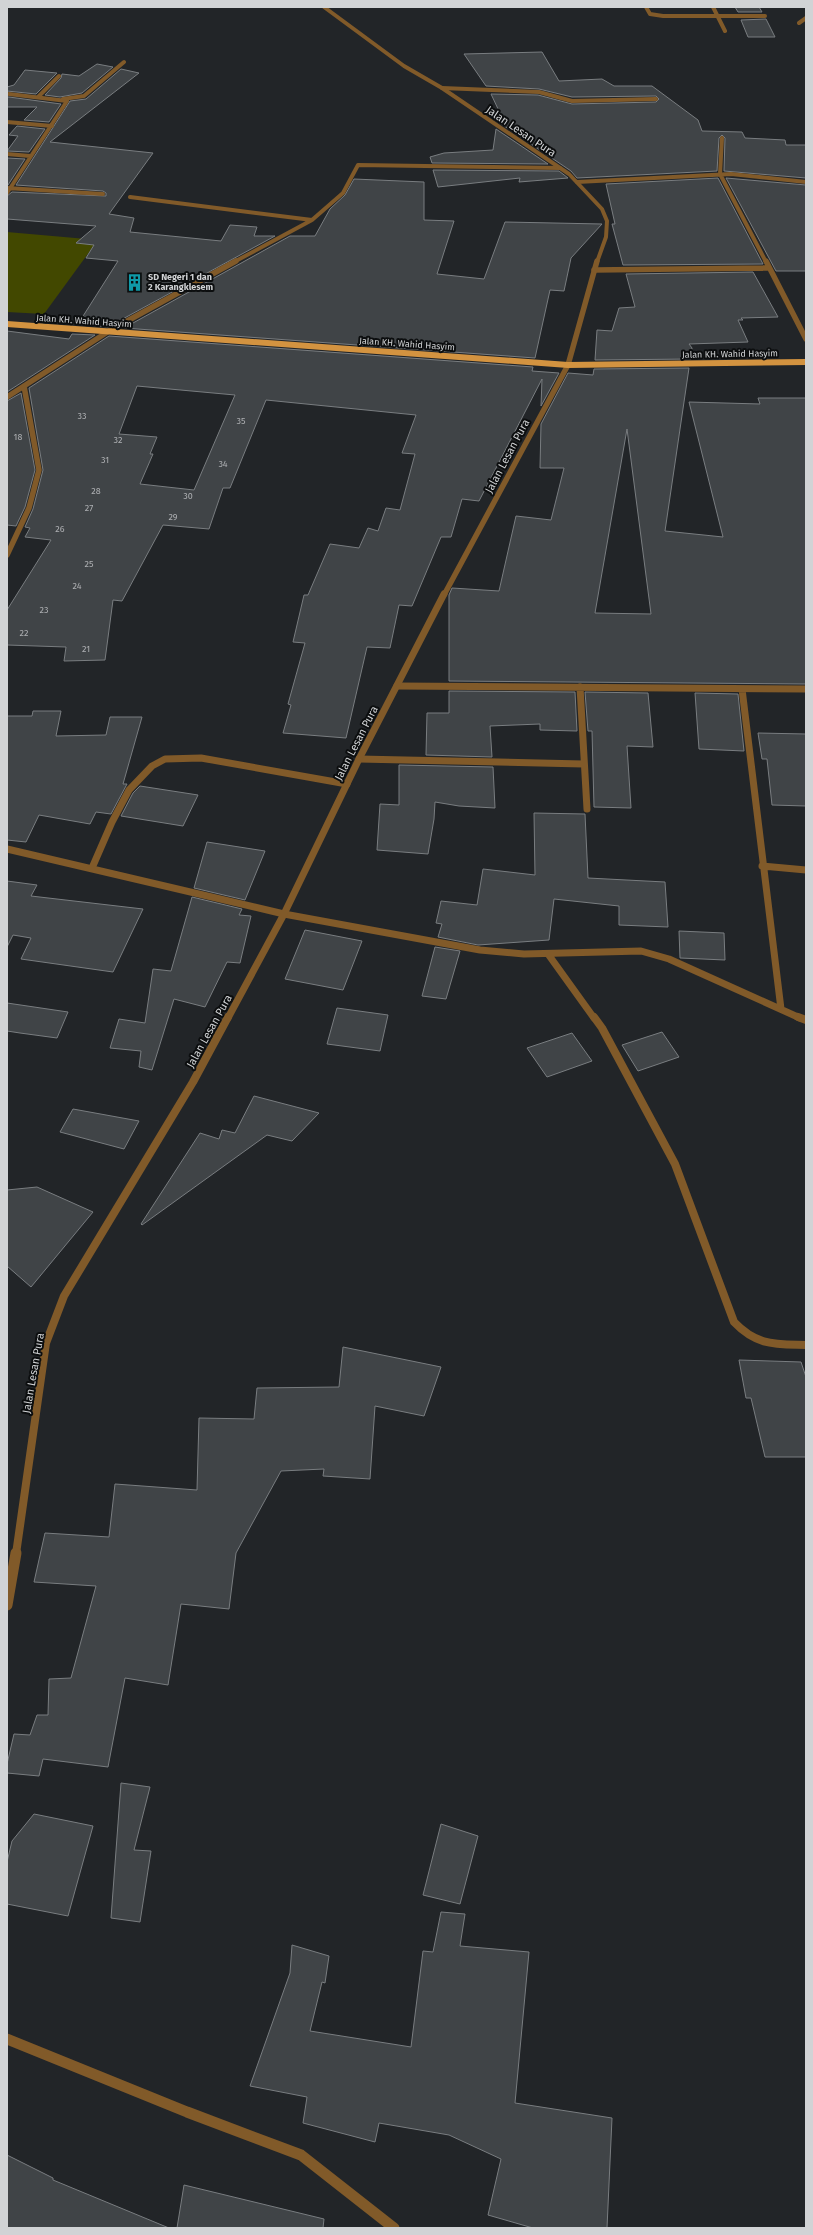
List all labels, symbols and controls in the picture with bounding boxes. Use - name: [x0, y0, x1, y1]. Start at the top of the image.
- street label: Jalan Lesan Pura: [483, 103, 558, 160]
- building icon: SD Negeri 1 dan 2 Karangklesem: [125, 272, 145, 292]
- place label: SD Negeri 1 dan 2 Karangklesem: [148, 272, 214, 292]
- street label: Jalan KH. Wahid Hasyim: [36, 313, 132, 329]
- street label: Jalan KH. Wahid Hasyim: [359, 336, 455, 352]
- street label: Jalan KH. Wahid Hasyim: [682, 348, 778, 360]
- house number: 33: [78, 411, 86, 421]
- house number: 35: [236, 416, 246, 426]
- street label: Jalan Lesan Pura: [483, 417, 532, 495]
- house number: 18: [14, 432, 22, 442]
- house number: 32: [114, 435, 122, 445]
- house number: 31: [101, 455, 109, 465]
- house number: 34: [218, 459, 228, 469]
- house number: 28: [91, 486, 101, 496]
- house number: 30: [183, 491, 193, 501]
- house number: 27: [85, 503, 93, 513]
- house number: 29: [168, 512, 178, 522]
- house number: 26: [55, 524, 65, 534]
- house number: 25: [85, 559, 94, 569]
- house number: 24: [72, 581, 82, 591]
- house number: 23: [40, 605, 48, 615]
- house number: 22: [20, 628, 28, 638]
- house number: 21: [82, 644, 90, 654]
- street label: Jalan Lesan Pura: [332, 704, 381, 783]
- street label: Jalan Lesan Pura: [184, 992, 235, 1070]
- street label: Jalan Lesan Pura: [20, 1332, 47, 1414]

